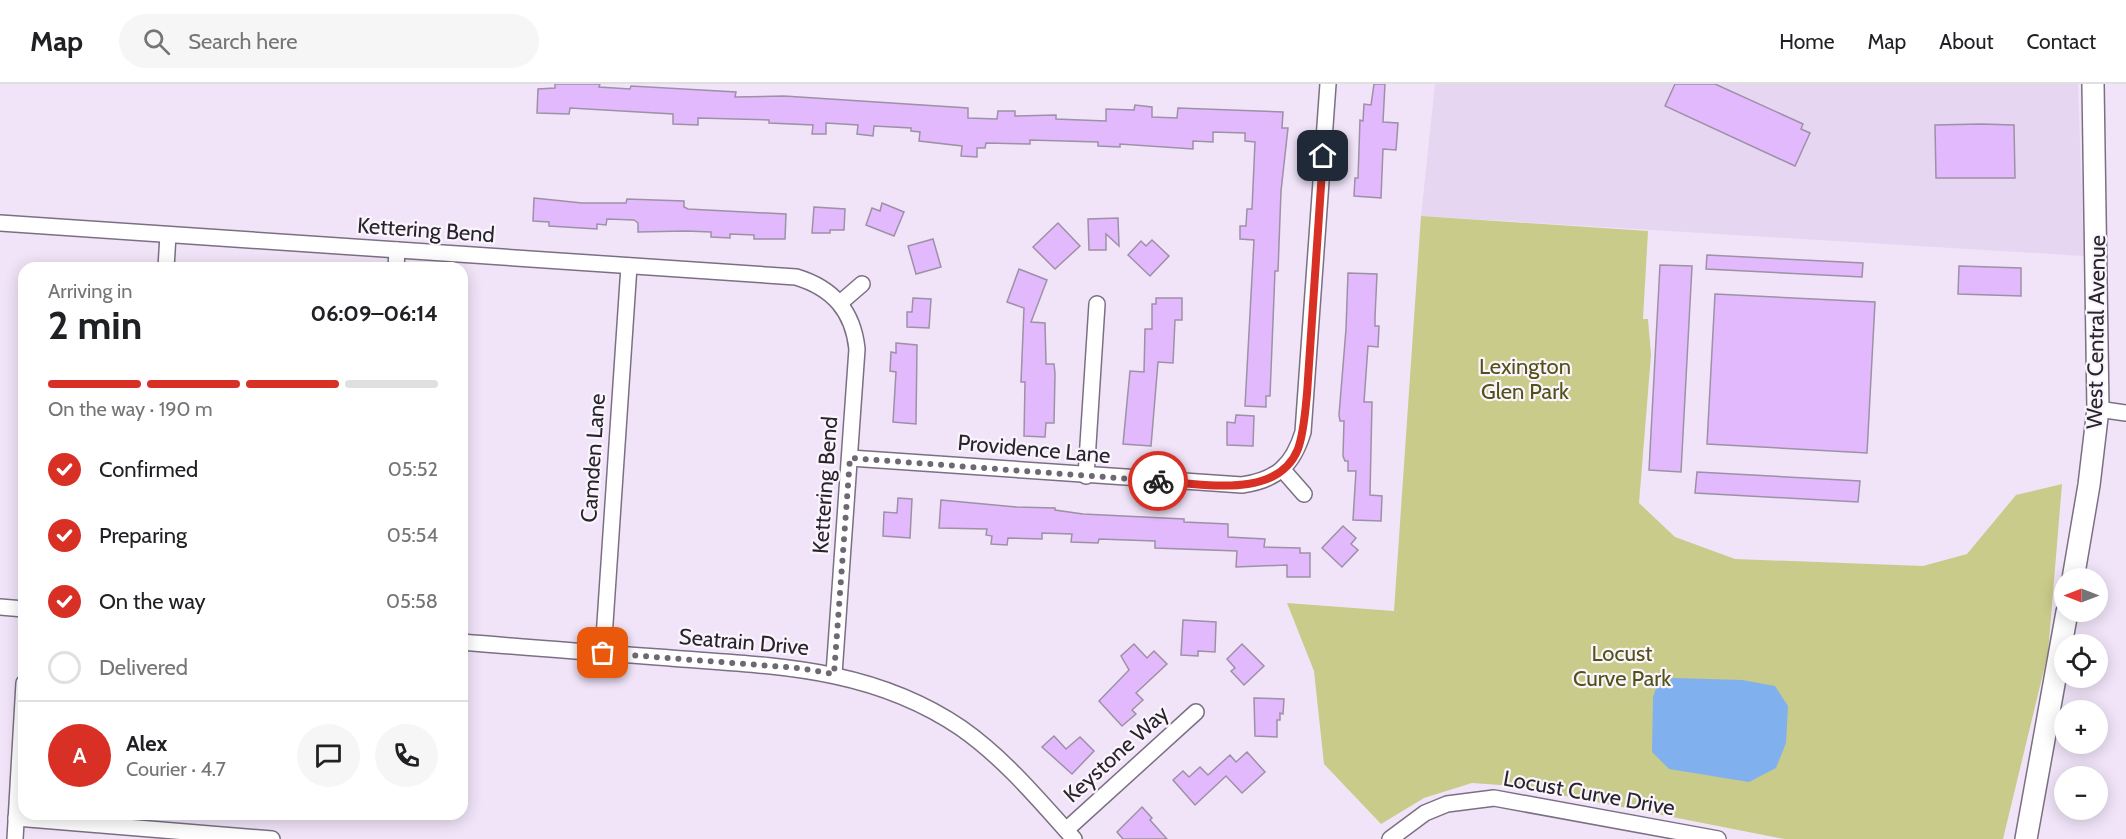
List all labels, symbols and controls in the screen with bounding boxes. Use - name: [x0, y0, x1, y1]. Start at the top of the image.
- search box: [119, 14, 539, 68]
- text: Map: [30, 24, 83, 58]
- icon: search: [140, 25, 173, 58]
- text: Search here: [188, 28, 297, 55]
- text: Home: [1779, 29, 1835, 54]
- text: Map: [1868, 29, 1906, 54]
- text: About: [1939, 29, 1993, 54]
- text: Contact: [2026, 29, 2096, 54]
- pin: [1297, 130, 1348, 181]
- icon: home: [1306, 139, 1339, 172]
- street label: Kettering Bend: [356, 212, 496, 248]
- street label: West Central Avenue: [2081, 235, 2111, 429]
- text: Arriving in: [48, 279, 132, 303]
- text: 06:09–06:14: [311, 300, 438, 327]
- text: 2 min: [48, 301, 142, 349]
- park label: Lexington Glen Park: [1479, 353, 1571, 405]
- street label: Camden Lane: [575, 393, 611, 523]
- text: On the way · 190 m: [48, 397, 213, 421]
- street label: Kettering Bend: [807, 415, 843, 555]
- street label: Providence Lane: [956, 429, 1112, 469]
- courier: [1128, 451, 1188, 511]
- icon: check: [48, 453, 81, 486]
- text: Confirmed: [99, 456, 198, 483]
- text: 05:52: [388, 457, 438, 481]
- icon: bike: [1142, 465, 1175, 498]
- icon: check: [48, 519, 81, 552]
- text: Preparing: [99, 522, 187, 549]
- text: 05:54: [387, 523, 438, 547]
- north arrow: [2054, 568, 2108, 622]
- map controls: [2054, 568, 2108, 820]
- icon: check: [48, 585, 81, 618]
- text: On the way: [99, 588, 206, 615]
- text: 05:58: [386, 589, 438, 613]
- street label: Seatrain Drive: [678, 623, 810, 661]
- pin: [577, 627, 628, 678]
- button: locate: [2054, 634, 2108, 688]
- icon: bag: [586, 636, 619, 669]
- park label: Locust Curve Park: [1573, 640, 1671, 692]
- text: Delivered: [99, 654, 188, 681]
- street label: Keystone Way: [1058, 700, 1174, 808]
- button: +: [2054, 700, 2108, 754]
- button: chat: [297, 724, 360, 787]
- button: phone: [375, 724, 438, 787]
- text: Alex: [126, 730, 167, 757]
- text: A: [73, 742, 86, 769]
- text: Courier · 4.7: [126, 757, 226, 781]
- street label: Locust Curve Drive: [1501, 765, 1677, 821]
- button: −: [2054, 766, 2108, 820]

